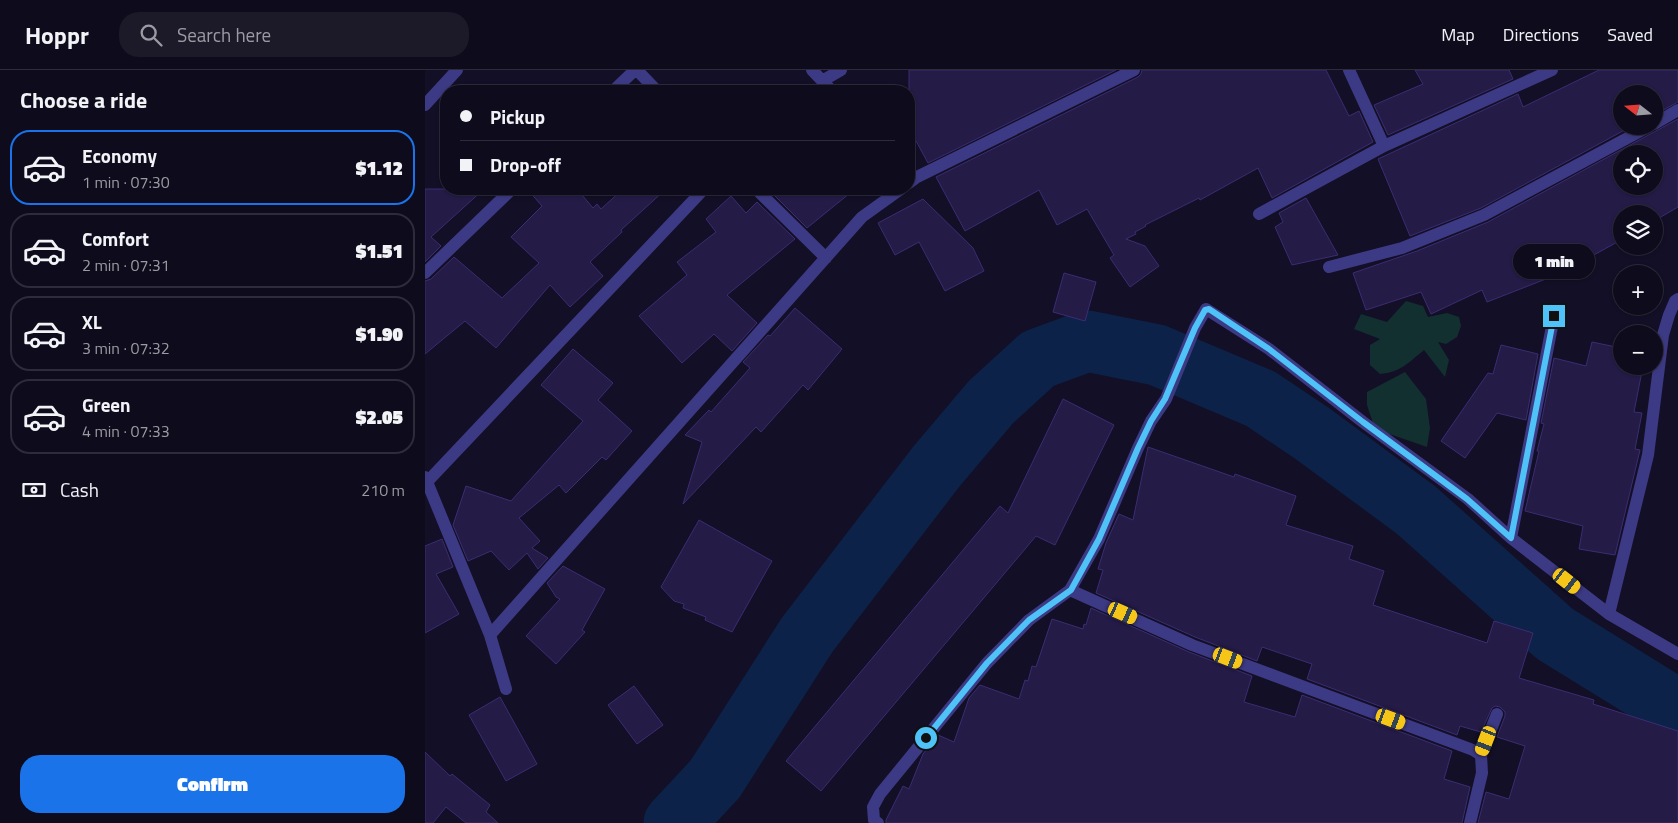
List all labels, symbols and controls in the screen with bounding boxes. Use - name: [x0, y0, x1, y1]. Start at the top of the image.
- search box: [119, 12, 469, 57]
- text: Hoppr: [25, 17, 89, 53]
- text: Search here: [177, 20, 271, 49]
- icon: search: [137, 21, 165, 49]
- text: Map: [1441, 21, 1475, 48]
- text: Directions: [1503, 21, 1579, 48]
- text: Saved: [1607, 21, 1653, 48]
- text: Choose a ride: [20, 83, 147, 117]
- north arrow: [1613, 85, 1663, 135]
- map controls: [1613, 85, 1663, 375]
- text: Pickup: [490, 102, 545, 131]
- text: Economy: [82, 141, 157, 170]
- icon: car: [22, 145, 67, 190]
- button: locate: [1613, 145, 1663, 195]
- text: Drop-off: [490, 150, 561, 179]
- text: $1.12: [356, 153, 403, 182]
- text: 1 min · 07:30: [82, 170, 170, 194]
- button: layers: [1613, 205, 1663, 255]
- text: Comfort: [82, 224, 149, 253]
- icon: car: [22, 228, 67, 273]
- text: $1.51: [356, 236, 403, 265]
- callout: 1 min: [1513, 244, 1595, 278]
- text: 1 min: [1534, 249, 1574, 273]
- text: 2 min · 07:31: [82, 253, 170, 277]
- button: +: [1613, 265, 1663, 315]
- route end: [1543, 305, 1565, 327]
- text: XL: [82, 307, 102, 336]
- icon: car: [22, 311, 67, 356]
- text: $1.90: [356, 319, 403, 348]
- button: −: [1613, 325, 1663, 375]
- text: 3 min · 07:32: [82, 336, 170, 360]
- text: Green: [82, 390, 131, 419]
- icon: car: [22, 394, 67, 439]
- text: $2.05: [356, 402, 403, 431]
- text: 4 min · 07:33: [82, 419, 170, 443]
- text: Cash: [60, 475, 99, 504]
- icon: cash: [20, 476, 48, 504]
- text: 210 m: [361, 478, 405, 502]
- car: [1550, 566, 1583, 596]
- car: [1106, 600, 1139, 626]
- car: [1211, 646, 1244, 670]
- car: [1374, 707, 1407, 731]
- car: [1473, 724, 1498, 758]
- route start: [915, 727, 937, 749]
- button: Confirm: [20, 755, 405, 813]

